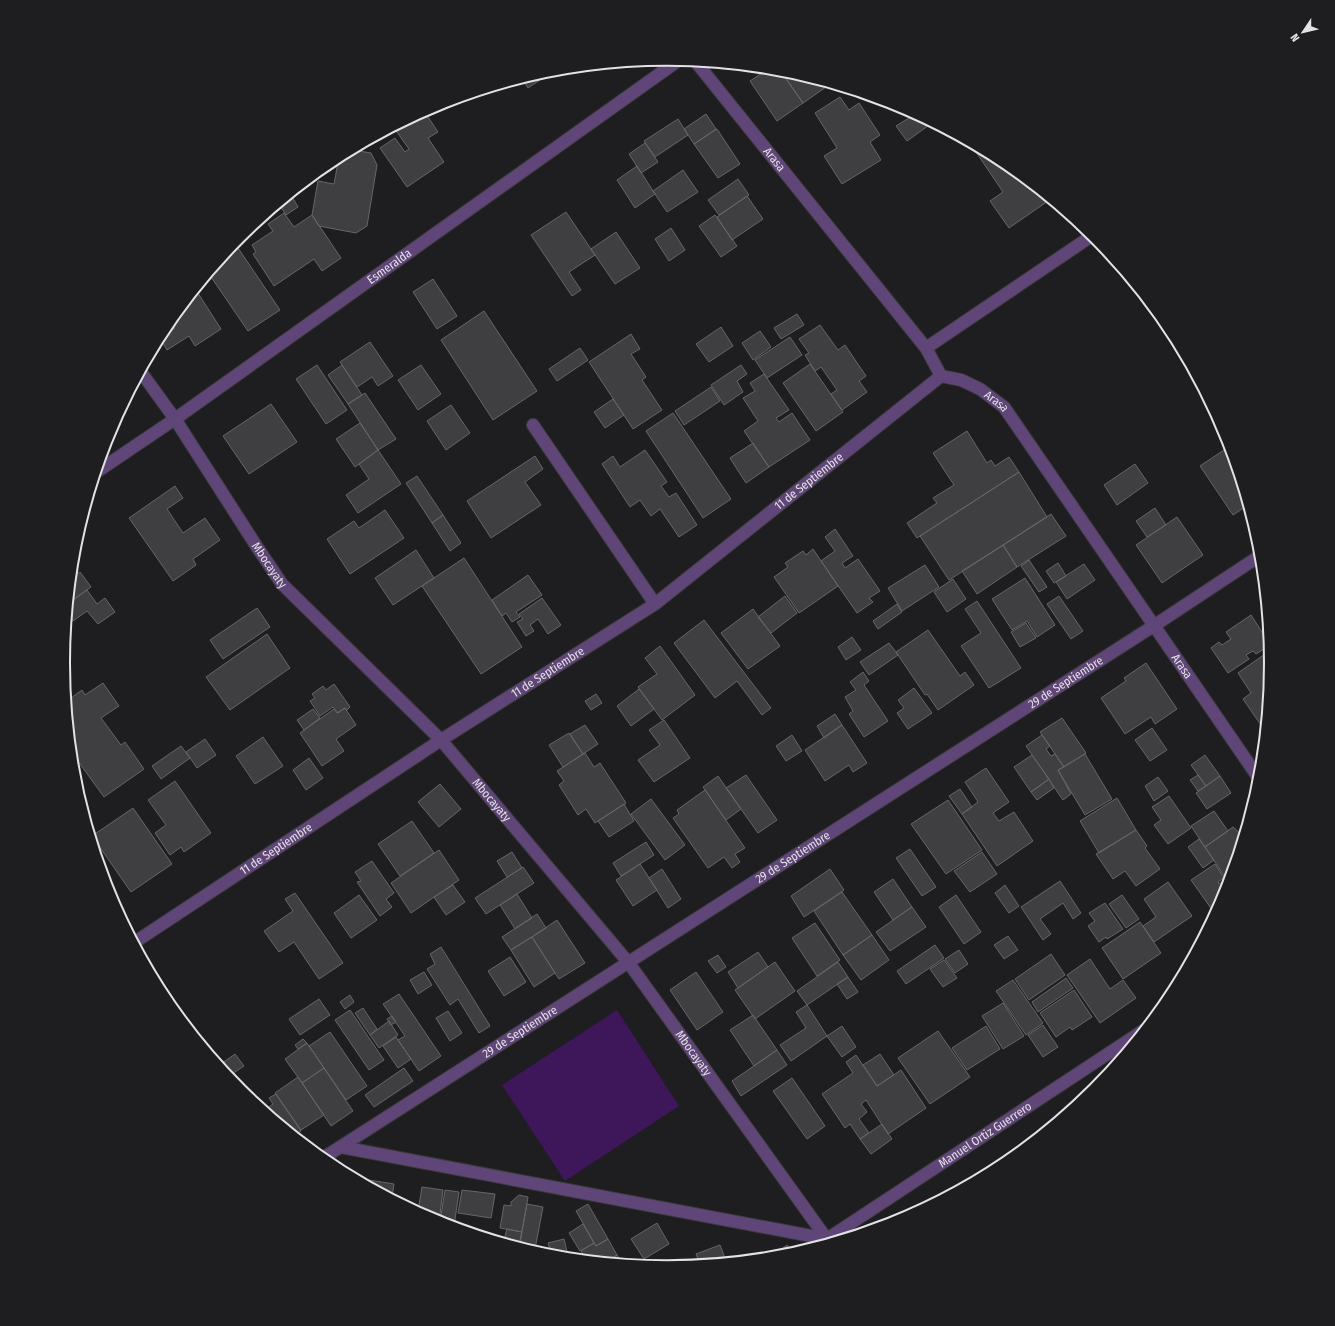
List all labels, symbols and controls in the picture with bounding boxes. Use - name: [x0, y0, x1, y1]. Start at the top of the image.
- north arrow: [1283, 12, 1323, 52]
- text: N: [1288, 31, 1302, 44]
- street label: Arasa: [760, 145, 788, 174]
- street label: Esmeralda: [364, 246, 414, 287]
- street label: Arasa: [982, 388, 1012, 414]
- street label: 11 de Septiembre: [772, 450, 846, 513]
- street label: Mbocayaty: [249, 540, 290, 592]
- street label: 11 de Septiembre: [508, 644, 587, 701]
- street label: Arasa: [1169, 651, 1195, 681]
- street label: 29 de Septiembre: [1026, 653, 1106, 711]
- street label: Mbocayaty: [469, 776, 514, 825]
- street label: 11 de Septiembre: [237, 820, 315, 878]
- street label: 29 de Septiembre: [753, 828, 833, 886]
- street label: 29 de Septiembre: [480, 1003, 560, 1061]
- street label: Mbocayaty: [673, 1028, 715, 1079]
- street label: Manuel Ortiz Guerrero: [936, 1099, 1034, 1170]

